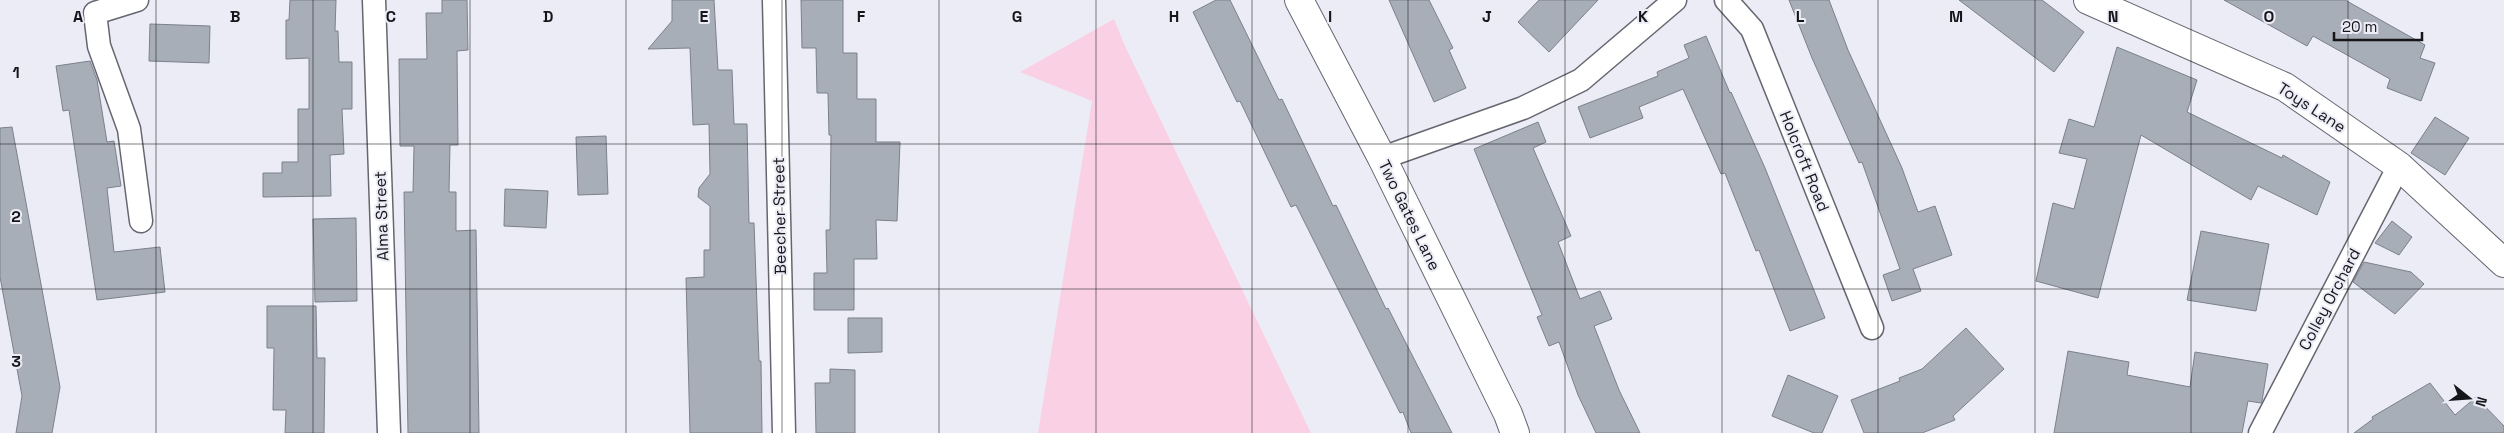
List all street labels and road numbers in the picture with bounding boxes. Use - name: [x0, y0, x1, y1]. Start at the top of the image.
- street label: Toys Lane: [2274, 78, 2350, 137]
- street label: Holcroft Road: [1775, 108, 1834, 215]
- street label: Two Gates Lane: [1374, 156, 1445, 274]
- street label: Beecher Street: [768, 157, 791, 275]
- street label: Alma Street: [369, 171, 394, 261]
- street label: Colley Orchard: [2294, 245, 2365, 354]

